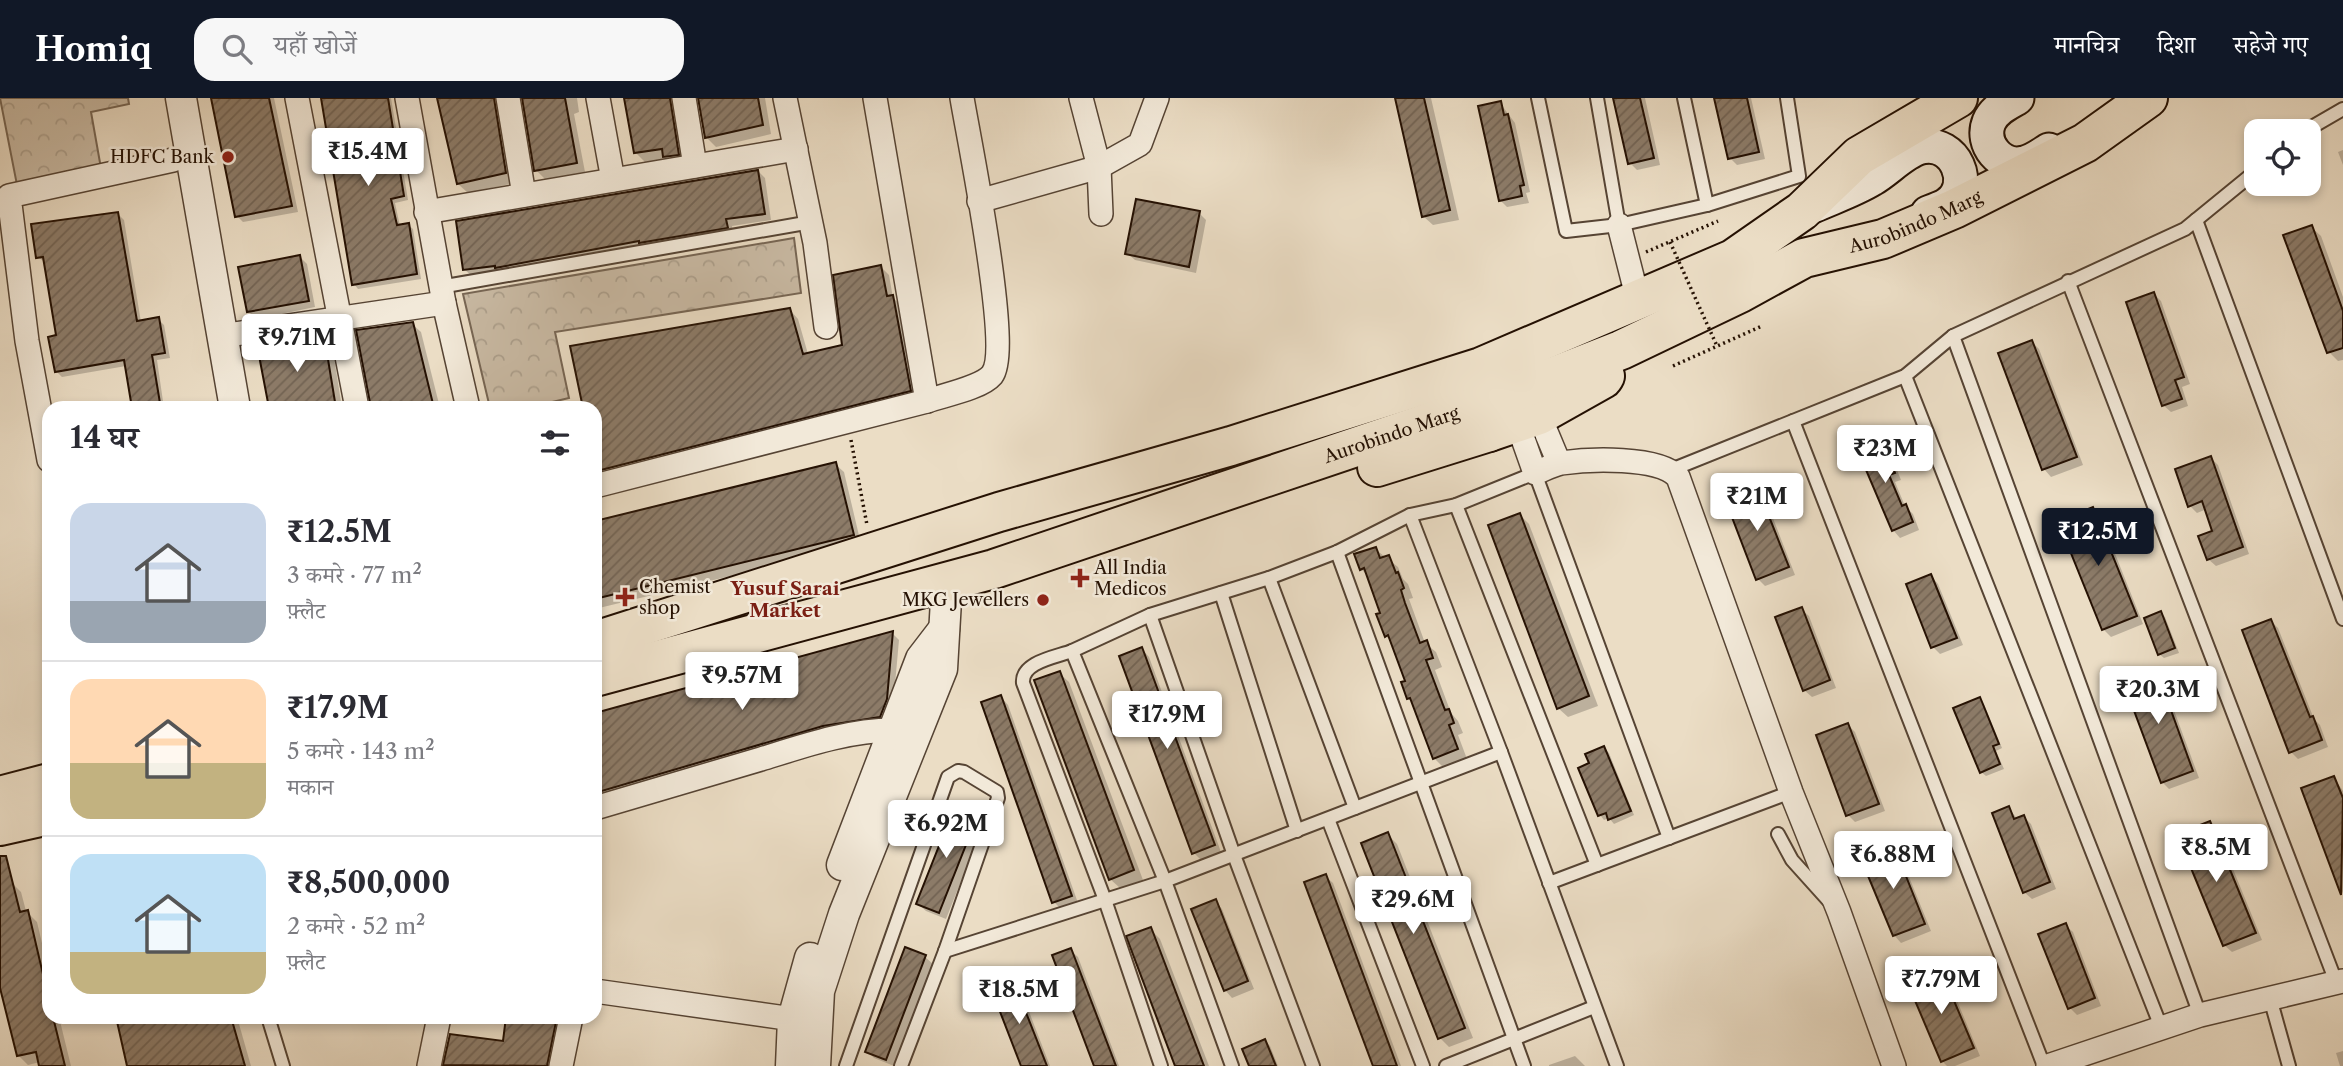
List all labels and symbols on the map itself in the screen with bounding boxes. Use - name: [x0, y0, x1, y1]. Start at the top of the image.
- pin: ₹15.4M: [311, 129, 425, 188]
- place label: HDFC Bank: [110, 146, 216, 168]
- marker: HDFC Bank: [220, 149, 236, 165]
- street label: Aurobindo Marg: [1846, 185, 1986, 258]
- pin: ₹9.71M: [240, 314, 354, 374]
- street label: Aurobindo Marg: [1320, 402, 1463, 468]
- pin: ₹23M: [1844, 426, 1926, 485]
- pin: ₹21M: [1716, 474, 1798, 533]
- pin: ₹12.5M: [2041, 508, 2155, 568]
- place label: All India Medicos: [1093, 557, 1167, 600]
- marker: All India Medicos: [1072, 570, 1088, 586]
- place label: Chemist shop: [639, 576, 711, 619]
- district label: Yusuf Sarai Market: [729, 577, 840, 622]
- marker: Chemist shop: [617, 589, 633, 605]
- place label: MKG Jewellers: [902, 589, 1029, 611]
- marker: MKG Jewellers: [1035, 592, 1051, 608]
- pin: ₹9.57M: [685, 652, 799, 712]
- pin: ₹20.3M: [2101, 666, 2215, 726]
- pin: ₹17.9M: [1110, 692, 1224, 751]
- pin: ₹6.92M: [889, 800, 1003, 860]
- pin: ₹8.5M: [2167, 824, 2265, 884]
- pin: ₹6.88M: [1836, 832, 1950, 891]
- pin: ₹29.6M: [1356, 876, 1470, 936]
- pin: ₹7.79M: [1884, 956, 1998, 1016]
- pin: ₹18.5M: [962, 967, 1076, 1026]

